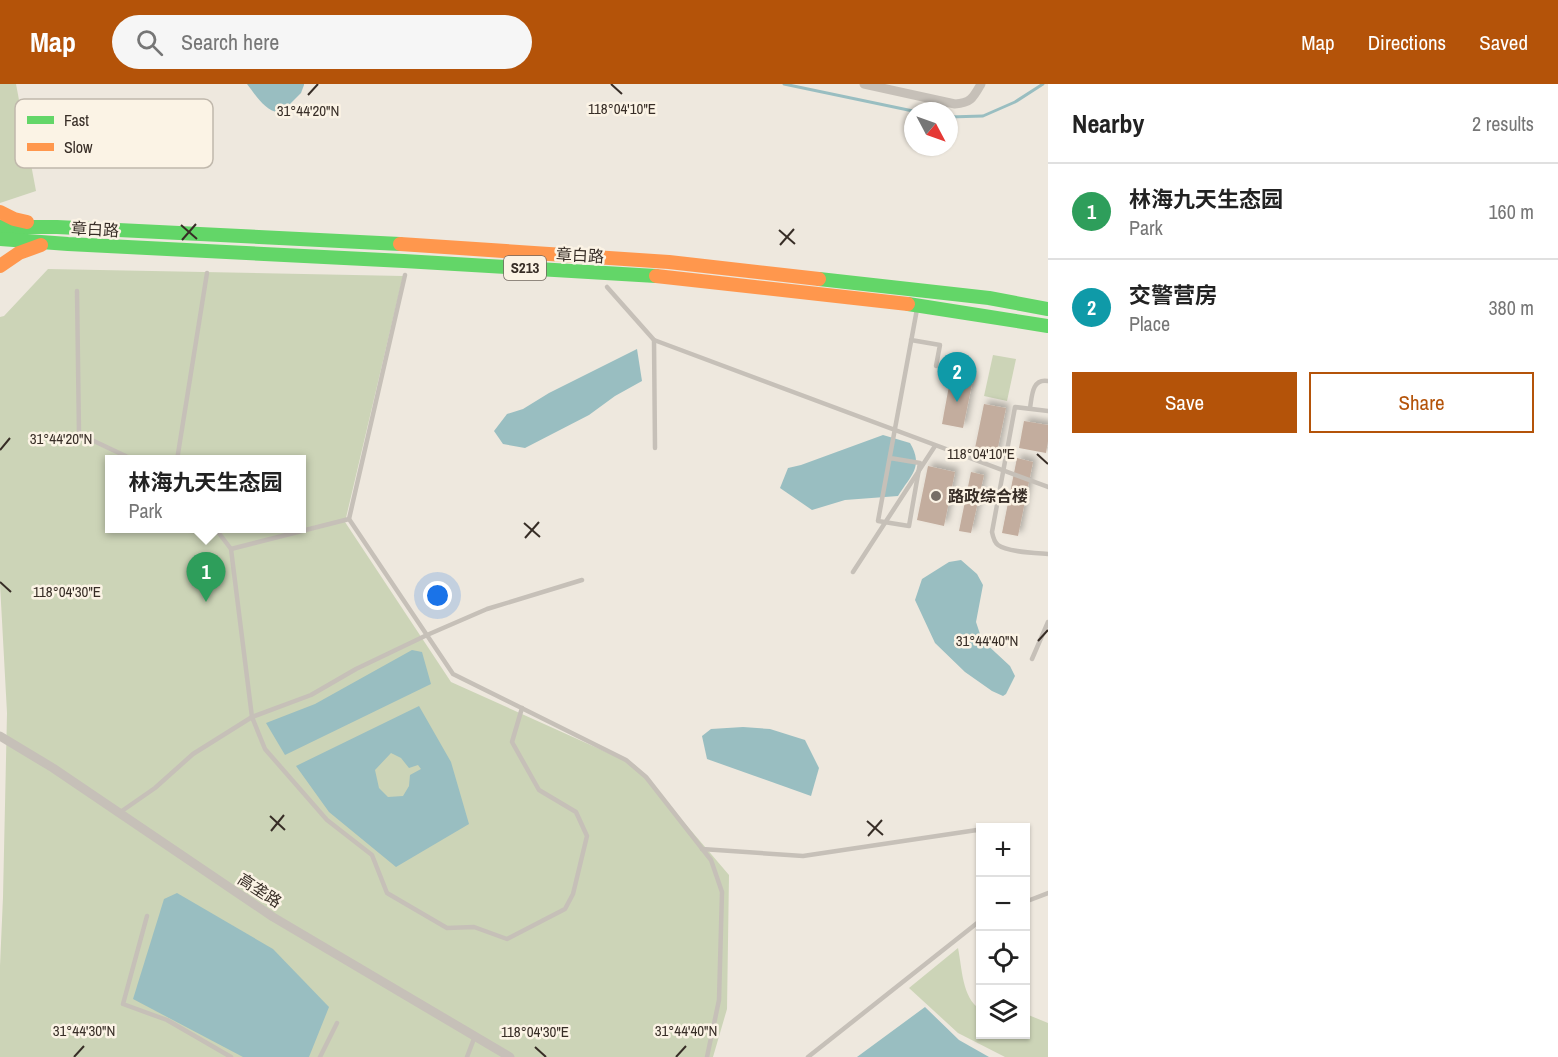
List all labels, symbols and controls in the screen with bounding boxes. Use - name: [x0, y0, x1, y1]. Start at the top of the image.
- search box: [112, 15, 532, 69]
- text: Map: [30, 23, 76, 61]
- icon: search: [133, 26, 166, 59]
- text: Search here: [181, 27, 279, 57]
- text: Map: [1301, 28, 1335, 57]
- text: Directions: [1368, 28, 1446, 57]
- text: Saved: [1479, 28, 1528, 57]
- text: 118°04'10"E: [588, 98, 656, 119]
- legend: [15, 99, 213, 168]
- text: 31°44'20"N: [277, 100, 339, 121]
- north arrow: [904, 102, 958, 156]
- text: Nearby: [1072, 106, 1144, 141]
- text: Fast: [64, 109, 89, 131]
- text: 2 results: [1472, 110, 1534, 137]
- text: Slow: [64, 136, 93, 158]
- text: 林海九天生态园: [1129, 184, 1283, 214]
- text: 1: [1087, 198, 1096, 225]
- text: 160 m: [1488, 198, 1534, 225]
- text: Park: [1129, 214, 1163, 241]
- street label: 章白路: [70, 217, 120, 241]
- street label: 章白路: [555, 243, 605, 267]
- road number: S213: [504, 256, 546, 280]
- text: 交警营房: [1129, 280, 1217, 310]
- text: 2: [1087, 294, 1096, 321]
- text: 380 m: [1488, 294, 1534, 321]
- text: Place: [1129, 310, 1170, 337]
- pin: 2: [938, 352, 976, 402]
- button: Save: [1072, 372, 1297, 433]
- button: Share: [1309, 372, 1534, 433]
- text: 31°44'20"N: [30, 428, 92, 449]
- text: 118°04'10"E: [947, 443, 1015, 464]
- popup: [105, 455, 306, 533]
- text: 林海九天生态园: [128, 467, 283, 497]
- place label: 路政综合楼: [948, 485, 1028, 507]
- marker: 路政综合楼: [929, 489, 943, 503]
- text: Park: [128, 497, 162, 524]
- pin: 1: [186, 552, 226, 602]
- text: 118°04'30"E: [33, 581, 101, 602]
- your location: [423, 581, 452, 610]
- text: 31°44'40"N: [956, 630, 1018, 651]
- map controls: [976, 823, 1030, 1039]
- button: +: [976, 823, 1030, 877]
- street label: 高垄路: [234, 868, 286, 912]
- button: −: [976, 877, 1030, 931]
- button: locate: [976, 931, 1030, 985]
- button: layers: [976, 985, 1030, 1039]
- text: 31°44'30"N: [53, 1020, 115, 1041]
- text: 31°44'40"N: [655, 1020, 717, 1041]
- text: 118°04'30"E: [501, 1021, 569, 1042]

